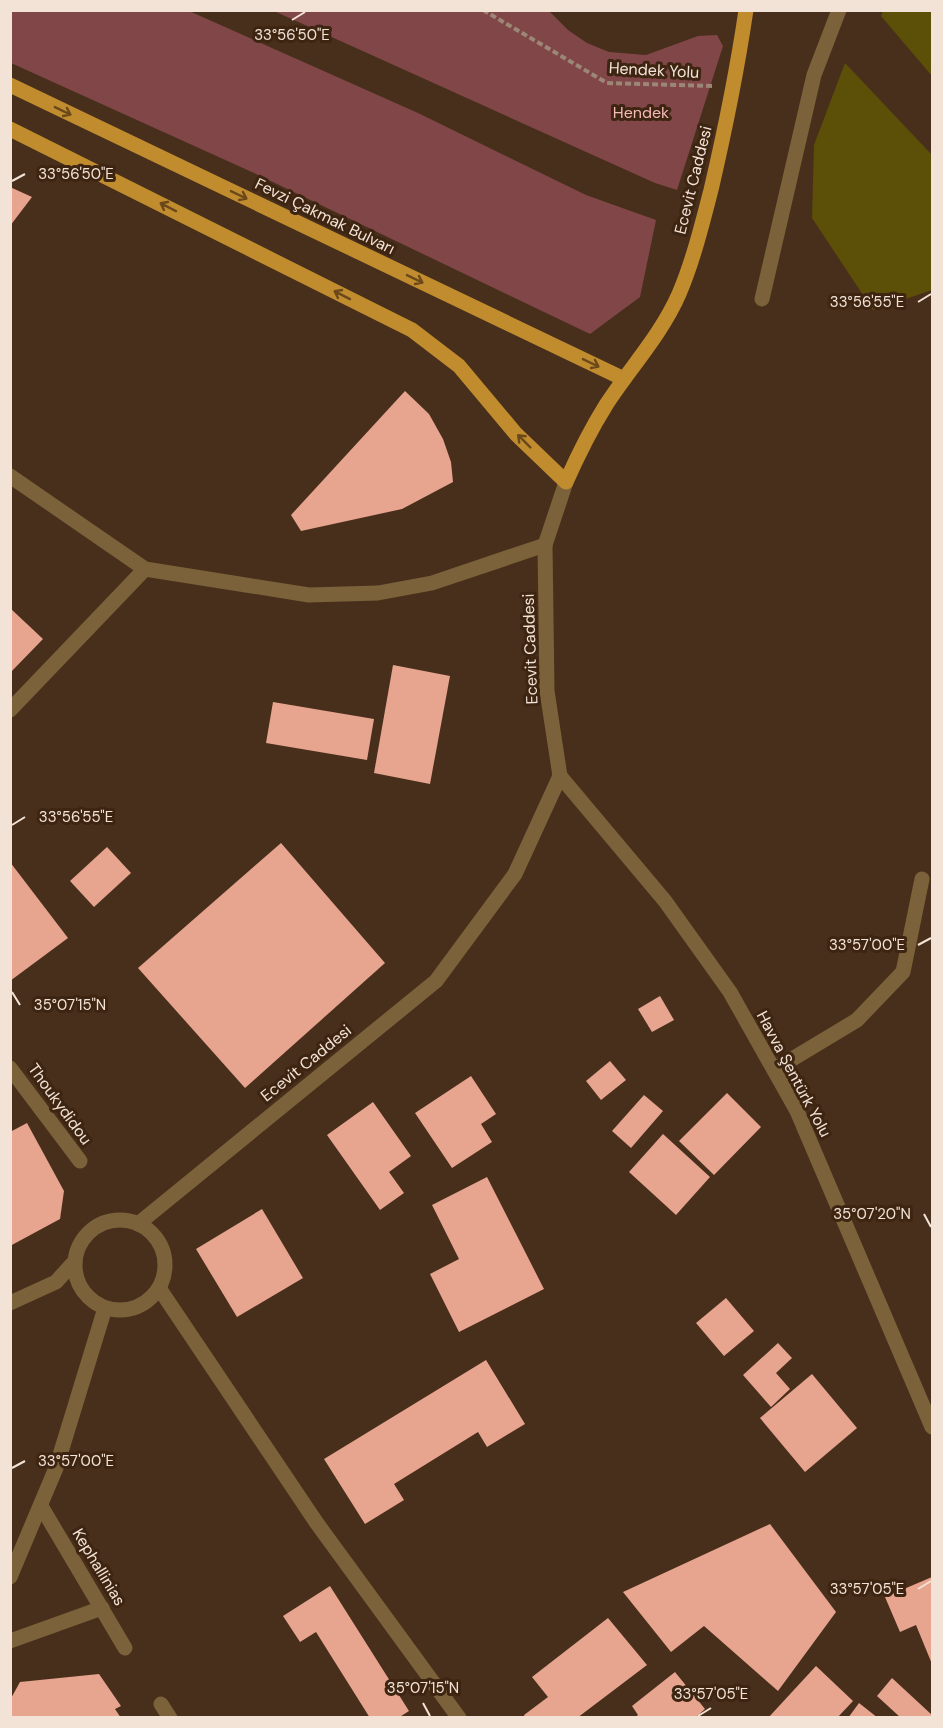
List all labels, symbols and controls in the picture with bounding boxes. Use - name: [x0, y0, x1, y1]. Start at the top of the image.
- text: 33°56'50"E: [254, 25, 330, 45]
- street label: Hendek Yolu: [608, 57, 700, 83]
- park label: Hendek: [613, 102, 669, 123]
- one-way arrow: [54, 105, 72, 117]
- street label: Ecevit Caddesi: [669, 124, 717, 236]
- text: 33°56'50"E: [38, 164, 114, 184]
- street label: Fevzi Çakmak Bulvarı: [252, 173, 398, 259]
- one-way arrow: [230, 189, 248, 201]
- one-way arrow: [159, 201, 177, 213]
- one-way arrow: [406, 273, 424, 285]
- one-way arrow: [333, 288, 351, 300]
- text: 33°56'55"E: [830, 292, 904, 312]
- one-way arrow: [581, 358, 599, 370]
- one-way arrow: [516, 434, 531, 449]
- street label: Ecevit Caddesi: [518, 593, 542, 705]
- text: 33°56'55"E: [39, 807, 113, 827]
- text: 33°57'00"E: [829, 935, 905, 955]
- text: 35°07'15"N: [34, 995, 106, 1015]
- street label: Havva Şentürk Yolu: [752, 1007, 836, 1141]
- street label: Ecevit Caddesi: [256, 1020, 356, 1106]
- street label: Thoukydidou: [23, 1059, 97, 1149]
- text: 35°07'20"N: [833, 1204, 911, 1224]
- text: 33°57'00"E: [38, 1451, 114, 1471]
- street label: Kephallinias: [68, 1524, 130, 1610]
- text: 33°57'05"E: [830, 1579, 904, 1599]
- text: 35°07'15"N: [387, 1678, 459, 1698]
- text: 33°57'05"E: [674, 1684, 748, 1704]

